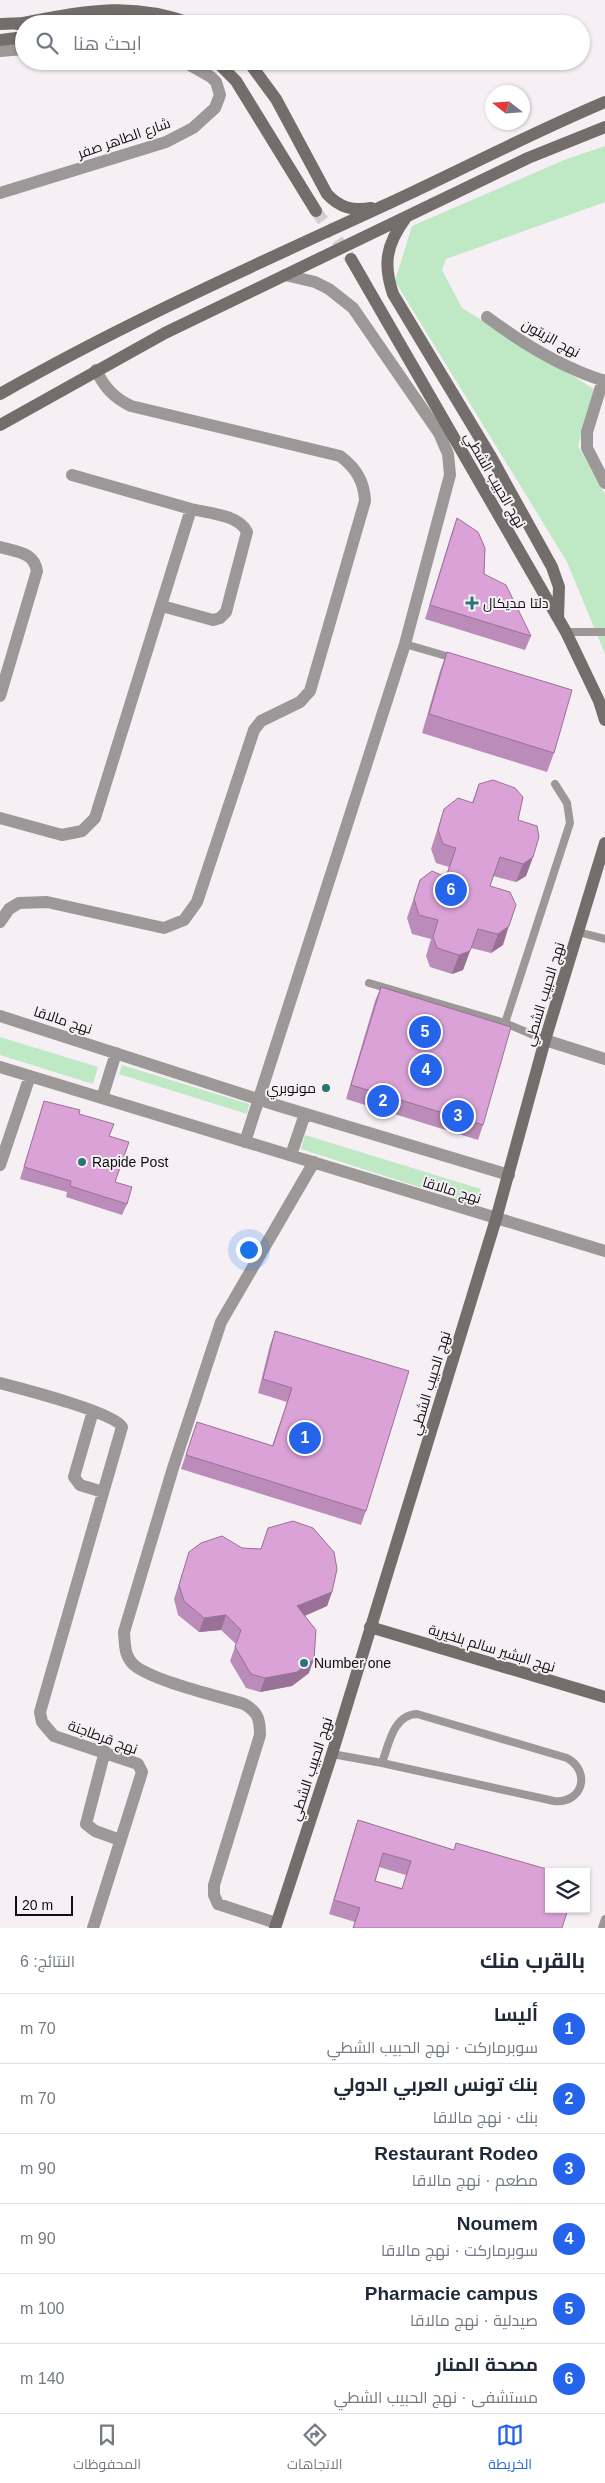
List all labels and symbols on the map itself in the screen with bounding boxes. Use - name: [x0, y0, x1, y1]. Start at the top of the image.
- north arrow: [485, 85, 530, 130]
- street label: شارع الطاهر صفر: [75, 115, 173, 163]
- street label: نهج الزيتون: [519, 316, 583, 361]
- street label: نهج الحبيب الشطي: [458, 429, 529, 533]
- place label: دلتا مديكال: [483, 595, 549, 612]
- marker: دلتا مديكال: [465, 596, 479, 610]
- pin: 6: [435, 871, 467, 909]
- street label: نهج الحبيب الشطي: [521, 940, 571, 1049]
- street label: نهج مالاقا: [31, 1003, 94, 1038]
- pin: 5: [409, 1013, 441, 1051]
- pin: 4: [410, 1051, 442, 1089]
- place label: مونوبري: [267, 1080, 316, 1100]
- marker: مونوبري: [320, 1082, 332, 1094]
- pin: 2: [367, 1082, 399, 1120]
- pin: 3: [442, 1097, 474, 1135]
- place label: Rapide Post: [92, 1154, 168, 1170]
- marker: Rapide Post: [76, 1156, 88, 1168]
- street label: نهج مالاقا: [420, 1174, 483, 1207]
- your location: [236, 1237, 262, 1263]
- street label: نهج الحبيب الشطي: [407, 1329, 457, 1438]
- pin: 1: [289, 1419, 321, 1457]
- street label: نهج البشير سالم بلخيرية: [426, 1621, 557, 1677]
- place label: Number one: [314, 1655, 391, 1671]
- marker: Number one: [298, 1657, 310, 1669]
- street label: نهج الحبيب الشطي: [287, 1715, 339, 1824]
- street label: نهج قرطاجنة: [66, 1717, 140, 1758]
- scale bar: [15, 1893, 72, 1916]

